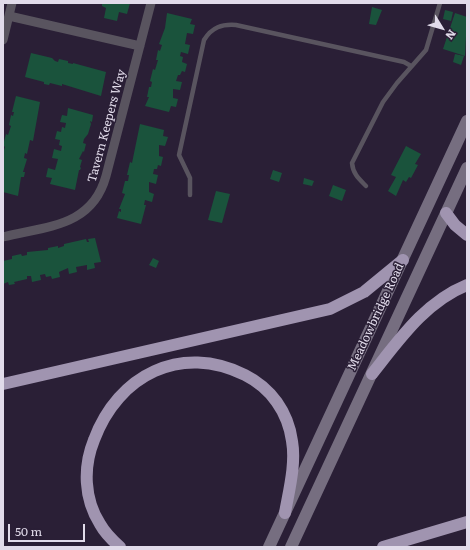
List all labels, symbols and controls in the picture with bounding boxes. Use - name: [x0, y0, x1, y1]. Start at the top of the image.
- north arrow: [422, 8, 462, 48]
- text: N: [442, 27, 461, 44]
- street label: Tavern Keepers Way: [85, 68, 129, 184]
- street label: Meadowbridge Road: [345, 261, 407, 373]
- scale bar: [10, 516, 87, 542]
- text: 50 m: [15, 522, 42, 540]

